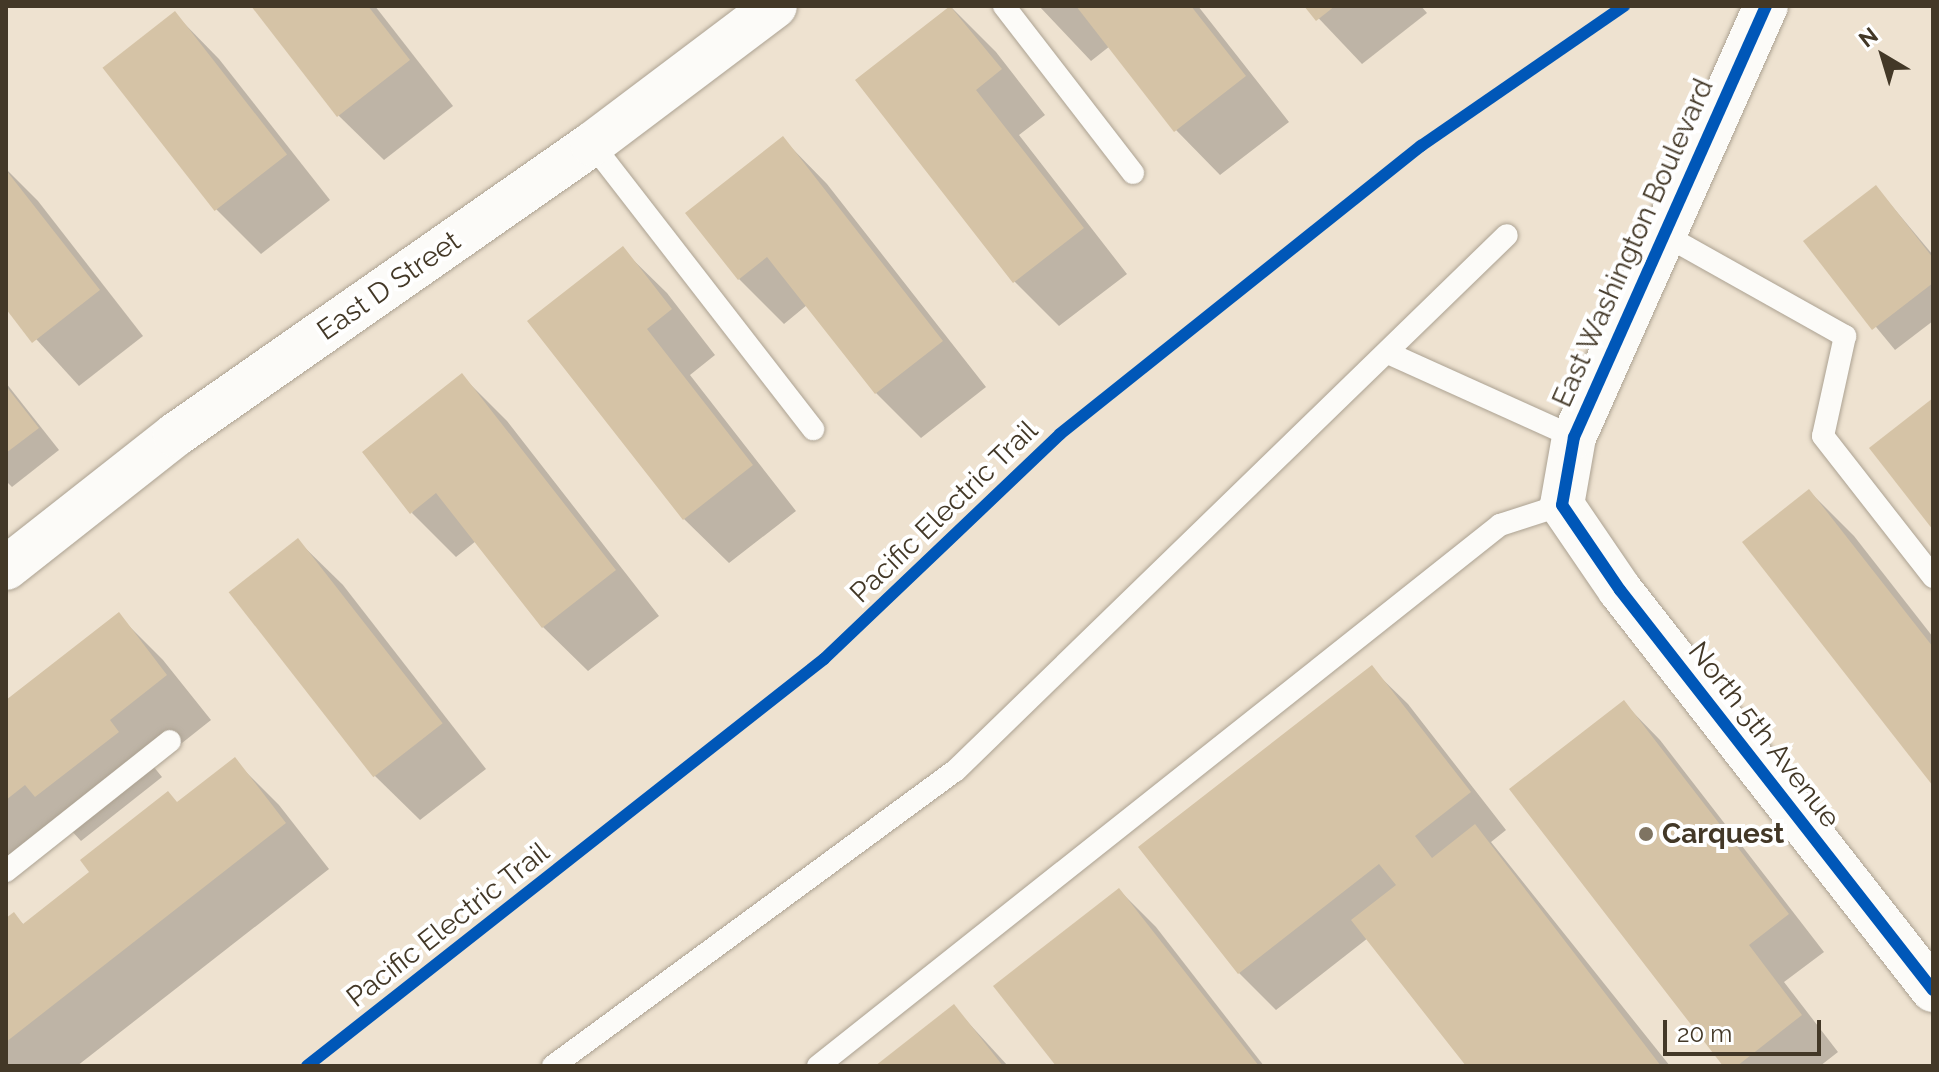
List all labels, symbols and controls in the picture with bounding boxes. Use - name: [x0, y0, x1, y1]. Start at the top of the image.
- north arrow: [1843, 16, 1923, 96]
- text: N: [1854, 22, 1883, 53]
- street label: East Washington Boulevard: [1545, 73, 1721, 413]
- street label: East D Street: [311, 224, 467, 348]
- street label: Pacific Electric Trail: [843, 414, 1045, 610]
- street label: North 5th Avenue: [1681, 635, 1847, 835]
- place label: Carquest: [1662, 817, 1784, 851]
- marker: Carquest: [1637, 825, 1655, 843]
- street label: Pacific Electric Trail: [340, 835, 556, 1015]
- scale bar: [1667, 1004, 1825, 1054]
- text: 20 m: [1677, 1019, 1732, 1048]

